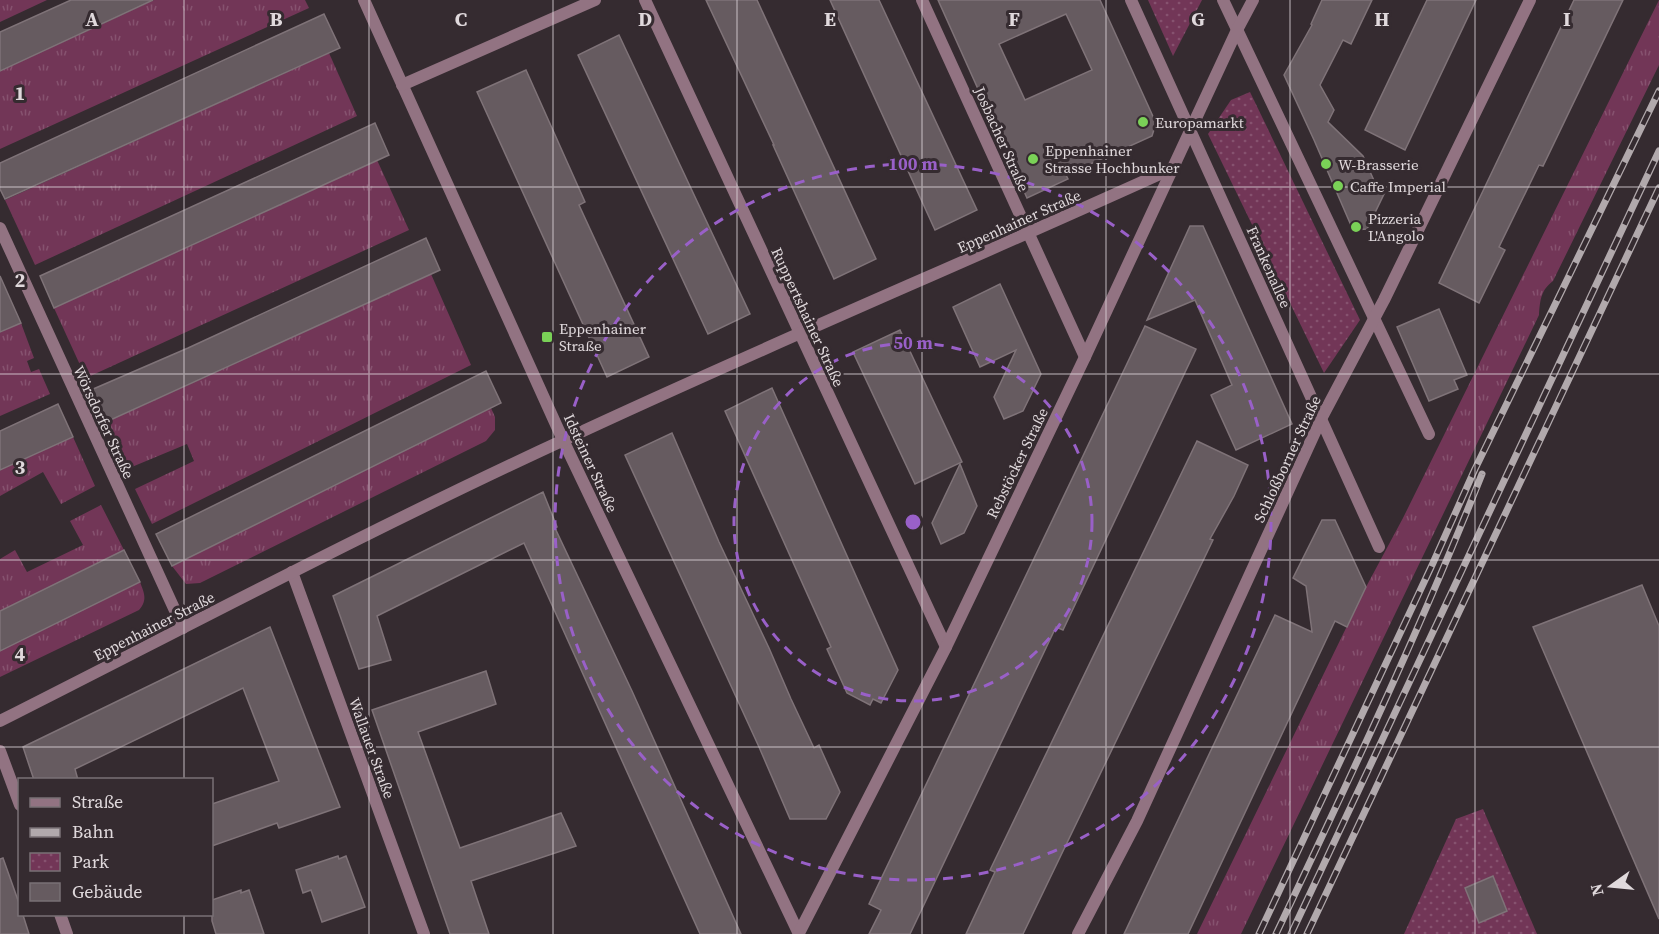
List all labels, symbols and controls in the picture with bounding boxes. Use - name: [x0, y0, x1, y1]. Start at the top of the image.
- text: A: [85, 5, 99, 33]
- text: B: [269, 5, 283, 33]
- text: C: [455, 5, 467, 33]
- text: D: [638, 5, 652, 33]
- text: E: [824, 5, 836, 33]
- text: F: [1008, 5, 1020, 33]
- text: G: [1191, 5, 1205, 33]
- text: H: [1374, 5, 1390, 33]
- text: I: [1563, 5, 1571, 33]
- text: 1: [15, 79, 25, 107]
- street label: Josbacher Straße: [969, 82, 1035, 195]
- place label: Europamarkt: [1155, 112, 1244, 133]
- marker: Europamarkt: [1136, 115, 1150, 129]
- place label: Eppenhainer Strasse Hochbunker: [1045, 140, 1180, 178]
- text: 100 m: [888, 151, 938, 176]
- marker: Eppenhainer Strasse Hochbunker: [1026, 152, 1040, 166]
- place label: W-Brasserie: [1338, 154, 1419, 175]
- marker: W-Brasserie: [1319, 157, 1333, 171]
- place label: Caffe Imperial: [1350, 176, 1447, 197]
- marker: Caffe Imperial: [1331, 179, 1345, 193]
- street label: Eppenhainer Straße: [954, 184, 1084, 258]
- place label: Pizzeria L'Angolo: [1368, 208, 1424, 246]
- marker: Pizzeria L'Angolo: [1349, 220, 1363, 234]
- street label: Frankenallee: [1242, 223, 1297, 312]
- street label: Ruppertshainer Straße: [766, 244, 850, 390]
- text: 2: [15, 266, 26, 294]
- place label: Eppenhainer Straße: [559, 318, 647, 356]
- marker: Eppenhainer Straße: [540, 330, 554, 344]
- text: 50 m: [893, 330, 933, 355]
- street label: Wörsdorfer Straße: [69, 362, 140, 482]
- street label: Schloßborner Straße: [1248, 392, 1326, 526]
- street label: Rebstöcker Straße: [981, 404, 1053, 522]
- street label: Idsteiner Straße: [559, 410, 623, 516]
- text: 3: [15, 453, 26, 481]
- centre of rings: [903, 512, 923, 532]
- street label: Eppenhainer Straße: [90, 586, 218, 666]
- text: 4: [15, 640, 26, 668]
- street label: Wallauer Straße: [344, 694, 400, 802]
- legend: [18, 778, 213, 916]
- text: Straße: [72, 789, 123, 814]
- text: Bahn: [72, 819, 114, 844]
- text: Park: [72, 849, 109, 874]
- north arrow: [1581, 856, 1641, 916]
- text: Gebäude: [72, 879, 143, 904]
- text: N: [1584, 881, 1609, 898]

